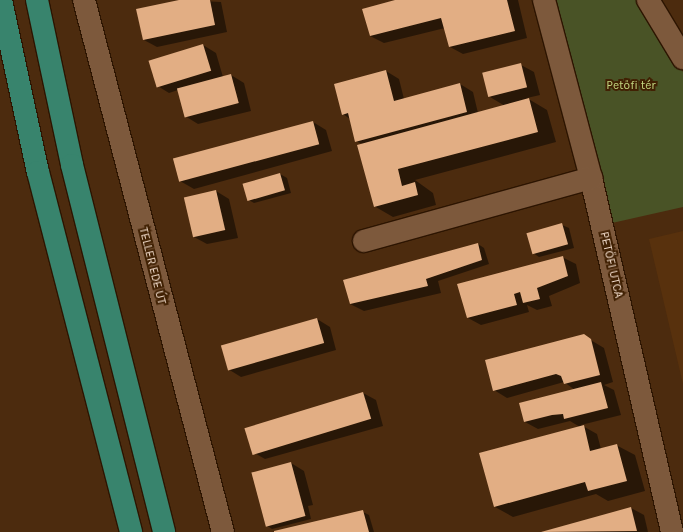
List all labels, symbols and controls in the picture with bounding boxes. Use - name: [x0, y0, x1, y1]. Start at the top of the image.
- park label: Petőfi tér: [606, 79, 656, 93]
- street label: TELLER EDE ÚT: [135, 226, 169, 306]
- street label: PETŐFI UTCA: [596, 230, 626, 300]

